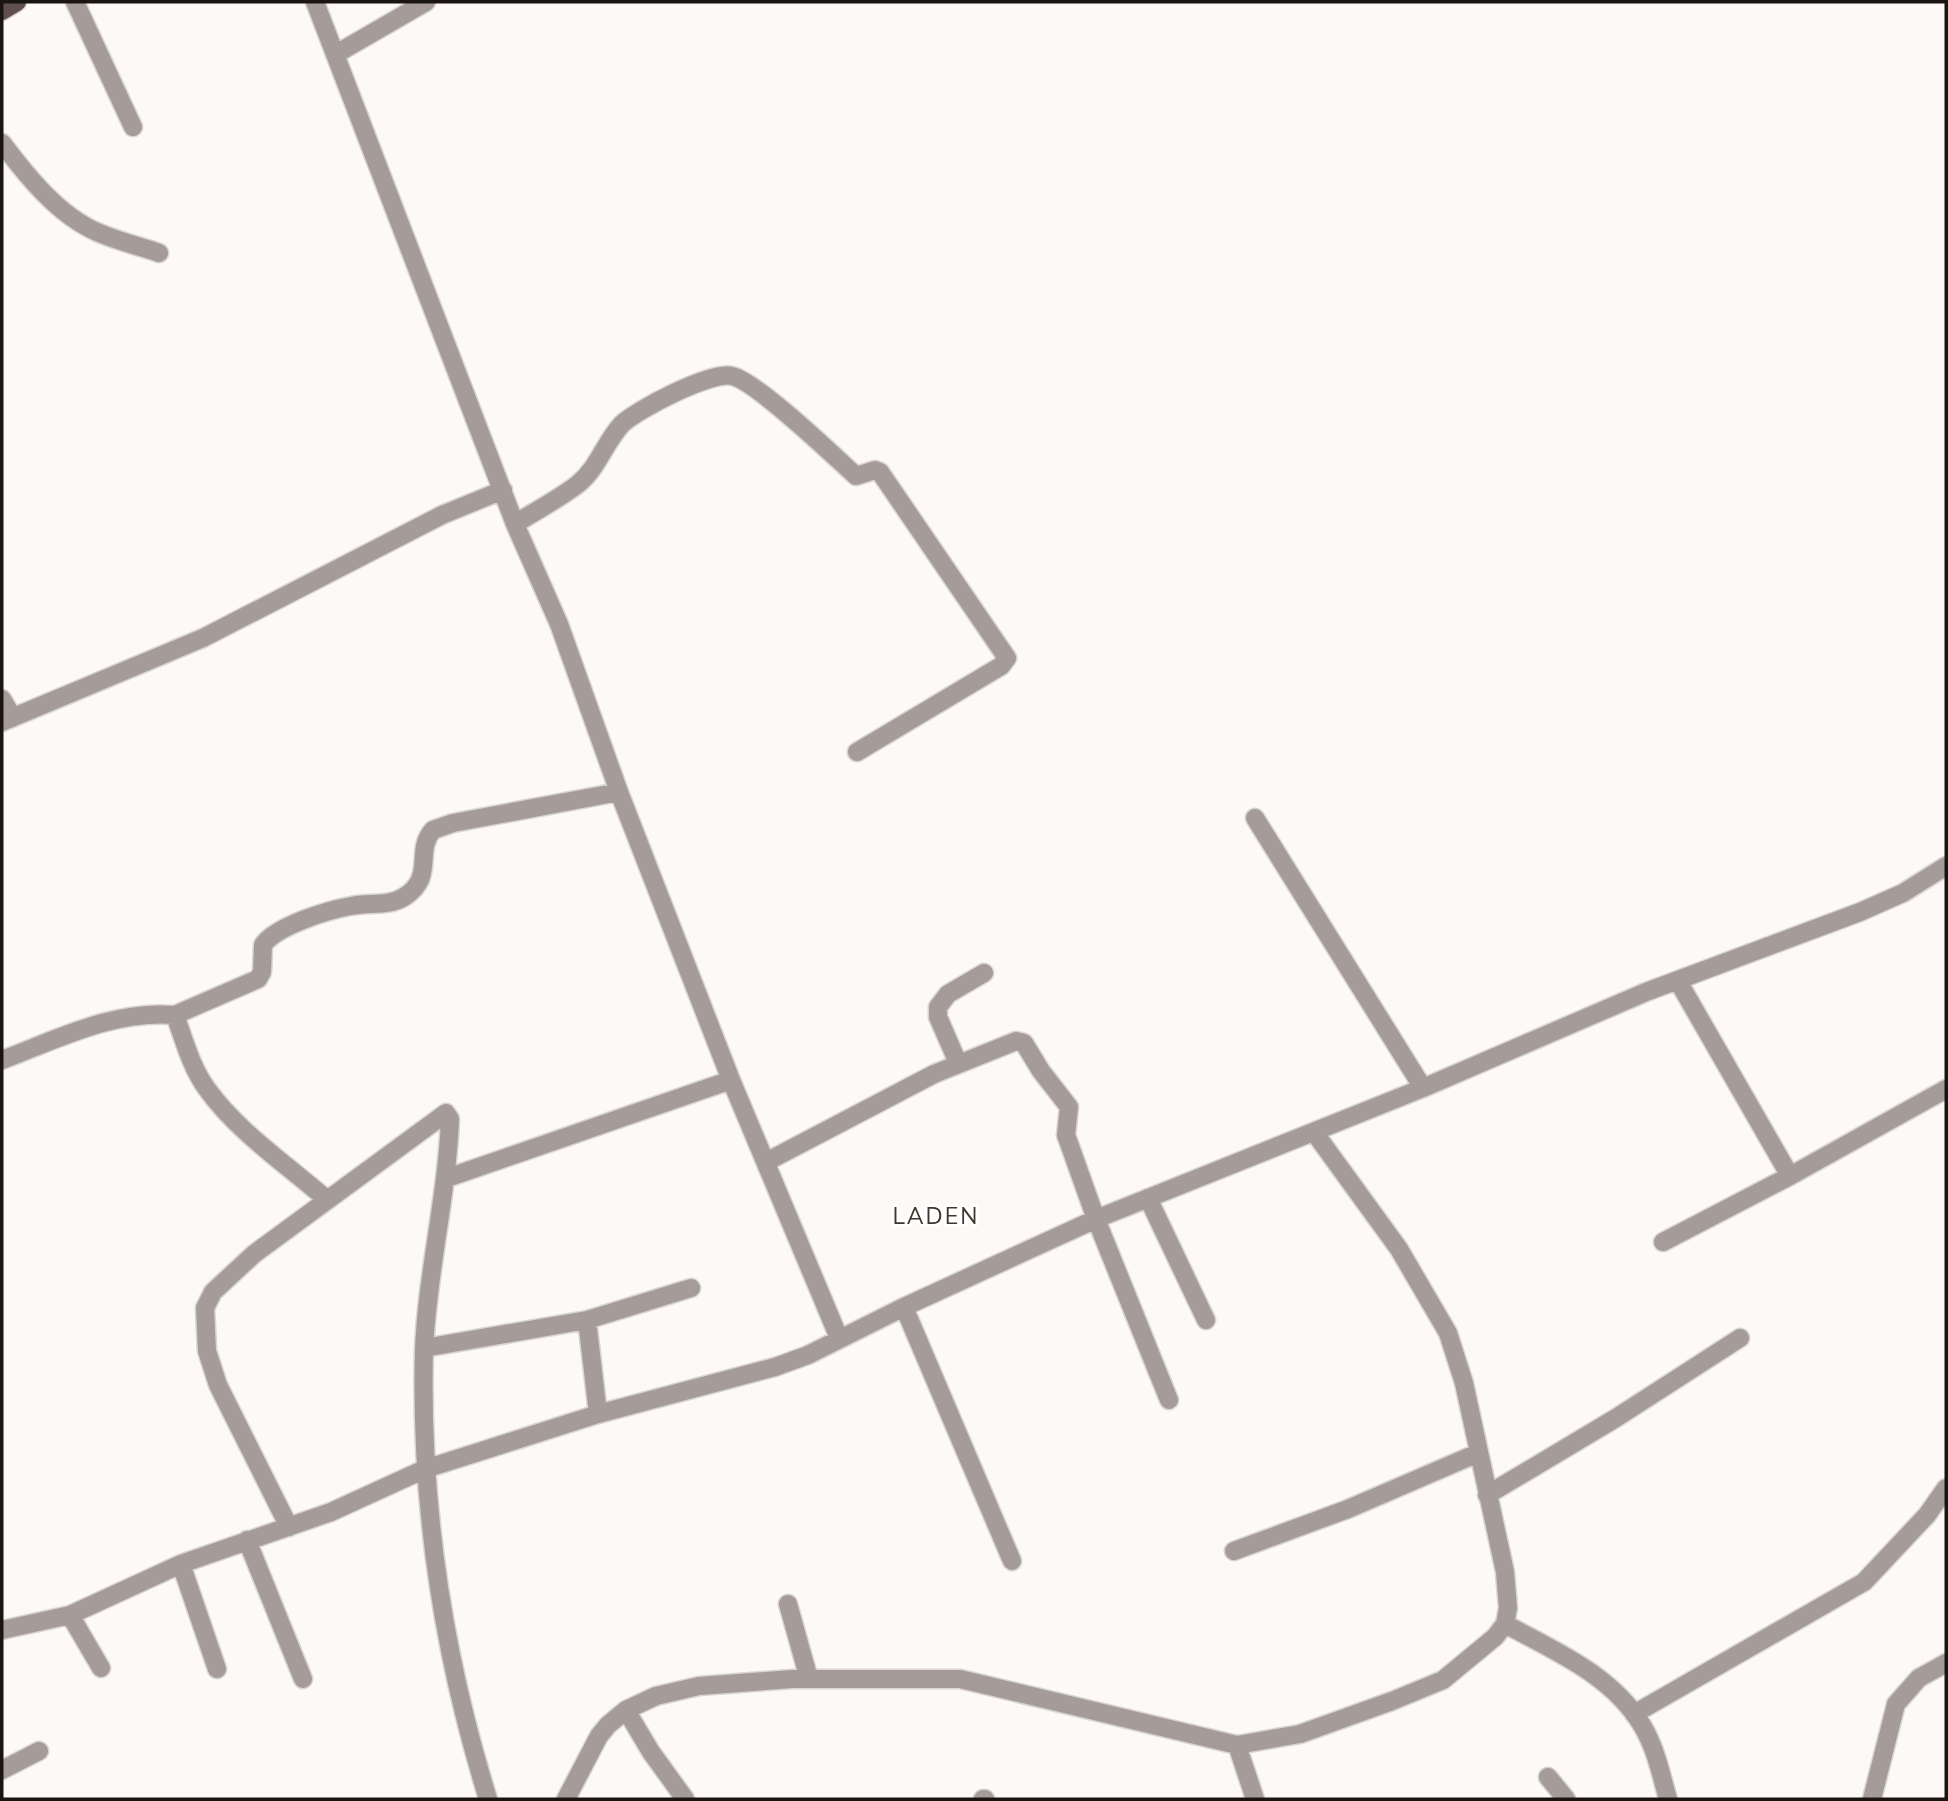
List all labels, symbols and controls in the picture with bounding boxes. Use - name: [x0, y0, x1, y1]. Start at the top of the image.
- district label: LADEN: [893, 1201, 979, 1230]

